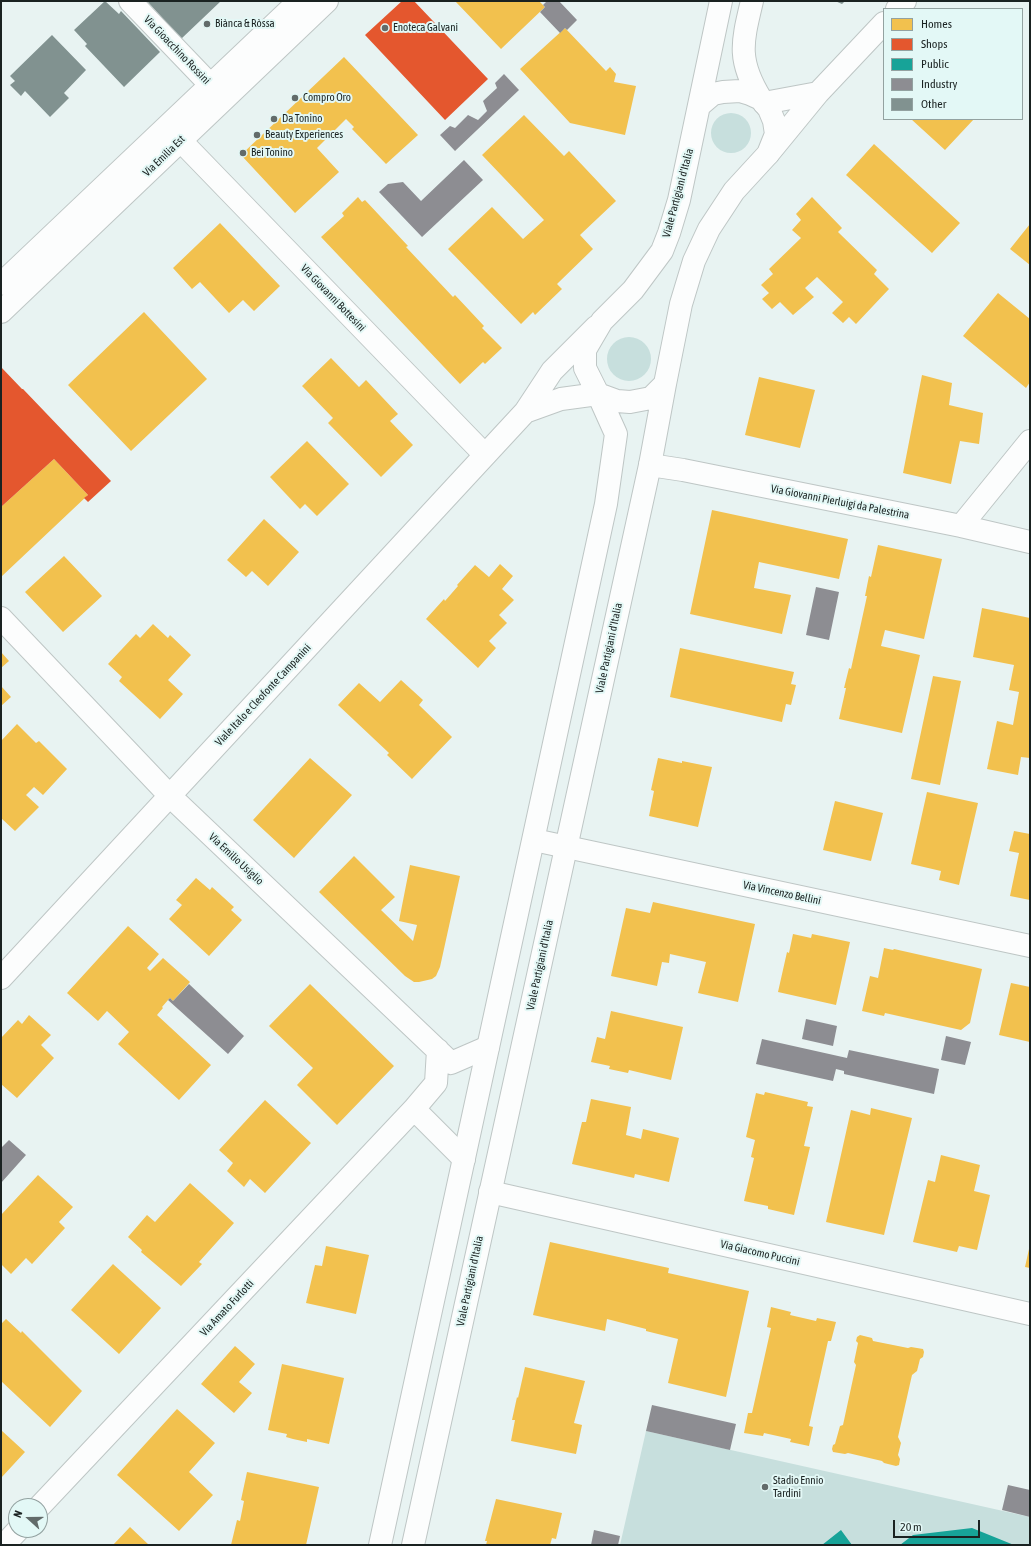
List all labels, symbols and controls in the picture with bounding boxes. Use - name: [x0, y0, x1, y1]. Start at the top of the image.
- legend: [883, 8, 1023, 120]
- street label: Via Gioacchino Rossini: [141, 13, 213, 87]
- place label: Biànca & Ròssa: [215, 17, 275, 31]
- text: Homes: [921, 17, 952, 31]
- marker: Biànca & Ròssa: [202, 19, 212, 29]
- place label: Enoteca Galvani: [393, 21, 458, 35]
- marker: Enoteca Galvani: [380, 23, 390, 33]
- text: Shops: [921, 37, 947, 51]
- text: Public: [921, 57, 949, 71]
- text: Industry: [921, 77, 958, 91]
- place label: Compro Oro: [303, 91, 351, 105]
- marker: Compro Oro: [290, 93, 300, 103]
- text: Other: [921, 97, 946, 111]
- place label: Da Tonino: [282, 112, 322, 126]
- marker: Da Tonino: [269, 114, 279, 124]
- place label: Beauty Experiences: [265, 128, 343, 142]
- marker: Beauty Experiences: [252, 130, 262, 140]
- street label: Via Emilia Est: [140, 133, 188, 179]
- place label: Bei Tonino: [251, 146, 293, 160]
- street label: Viale Partigiani d'Italia: [660, 147, 696, 239]
- marker: Bei Tonino: [238, 148, 248, 158]
- street label: Via Giovanni Bottesini: [298, 262, 368, 334]
- street label: Via Giovanni Pierluigi da Palestrina: [770, 482, 910, 522]
- street label: Viale Partigiani d'Italia: [593, 602, 625, 694]
- street label: Viale Italo e Cleofonte Campanini: [212, 641, 314, 749]
- street label: Via Emilio Usiglio: [206, 830, 266, 888]
- street label: Via Vincenzo Bellini: [742, 878, 822, 908]
- street label: Viale Partigiani d'Italia: [524, 919, 556, 1011]
- street label: Viale Partigiani d'Italia: [454, 1235, 486, 1327]
- street label: Via Giacomo Puccini: [719, 1237, 801, 1269]
- street label: Via Amato Furlotti: [197, 1277, 257, 1339]
- place label: Stadio Ennio Tardini: [773, 1474, 823, 1500]
- marker: Stadio Ennio Tardini: [760, 1482, 770, 1492]
- north arrow: [8, 1498, 48, 1538]
- text: N: [11, 1509, 24, 1519]
- scale bar: [895, 1512, 982, 1538]
- text: 20 m: [900, 1520, 922, 1534]

